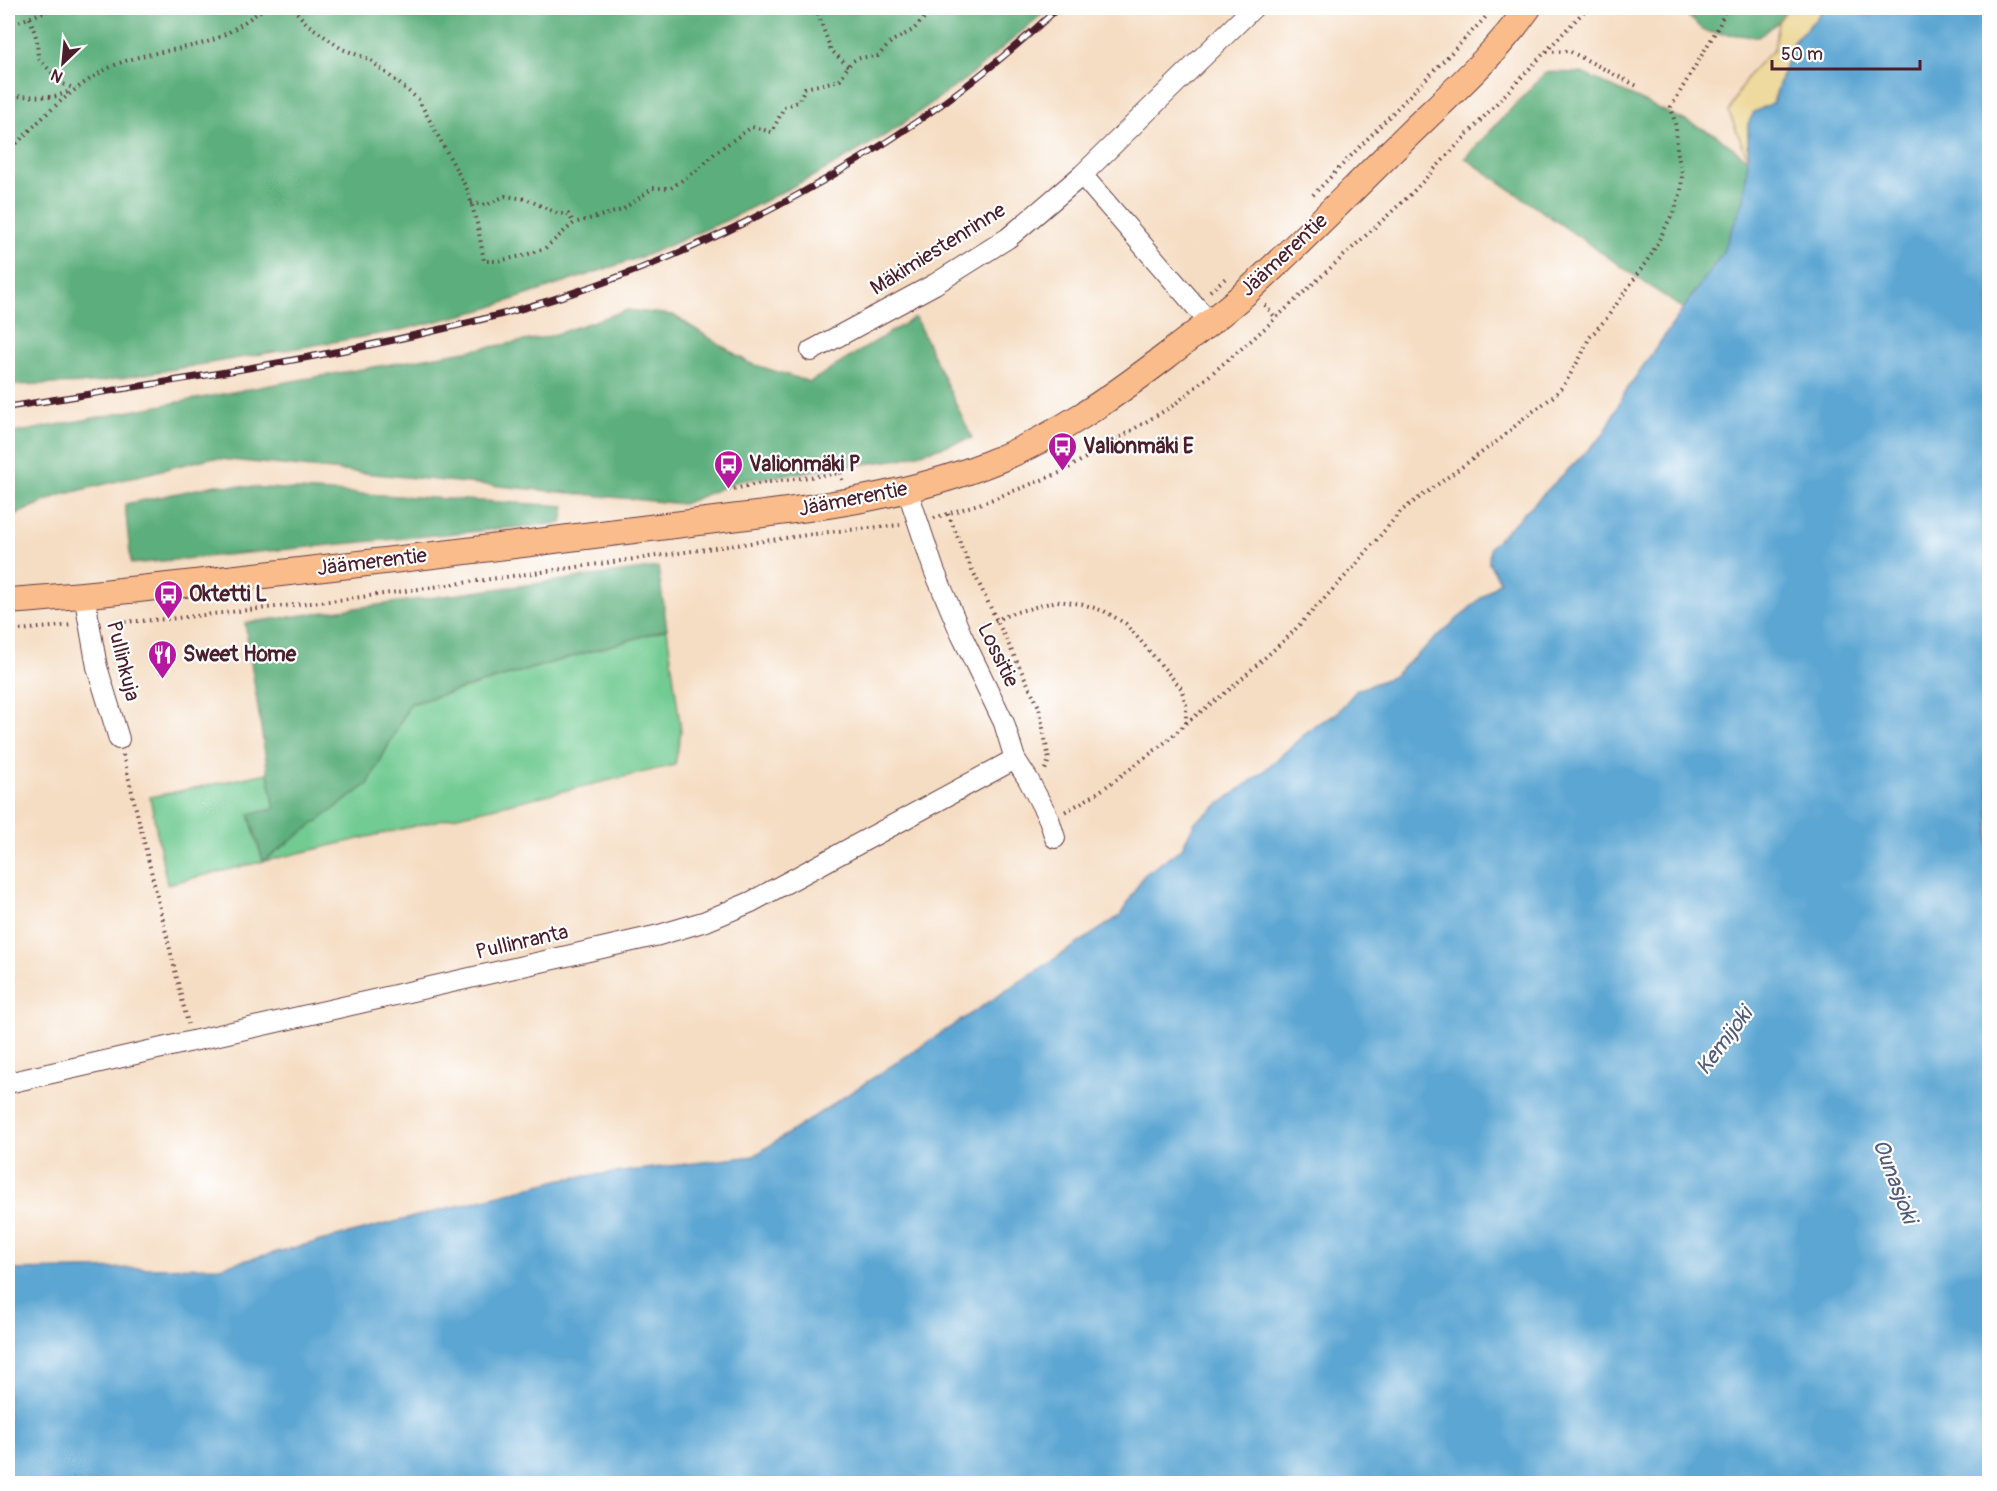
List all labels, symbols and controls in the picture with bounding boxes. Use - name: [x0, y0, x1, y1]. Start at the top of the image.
- north arrow: [33, 33, 93, 93]
- scale bar: [1772, 33, 1920, 71]
- text: 50 m: [1781, 43, 1823, 66]
- text: N: [47, 64, 66, 87]
- street label: Mäkimiestenrinne: [865, 196, 1011, 301]
- street label: Jäämerentie: [1234, 207, 1334, 302]
- bus stop icon: Valionmäki E: [1046, 430, 1078, 472]
- place label: Valionmäki E: [1083, 433, 1194, 460]
- bus stop icon: Valionmäki P: [712, 448, 744, 490]
- place label: Valionmäki P: [749, 451, 861, 478]
- street label: Jäämerentie: [796, 475, 910, 523]
- street label: Jäämerentie: [316, 542, 429, 582]
- bus stop icon: Oktetti L: [152, 578, 184, 620]
- place label: Oktetti L: [189, 581, 267, 608]
- street label: Pullinkuja: [100, 618, 146, 704]
- street label: Lossitie: [971, 618, 1025, 692]
- restaurant icon: Sweet Home: [146, 638, 178, 680]
- place label: Sweet Home: [183, 641, 297, 668]
- street label: Pullinranta: [473, 918, 571, 966]
- water label: Kemijoki: [1689, 999, 1760, 1080]
- water label: Ounasjoki: [1866, 1135, 1925, 1230]

